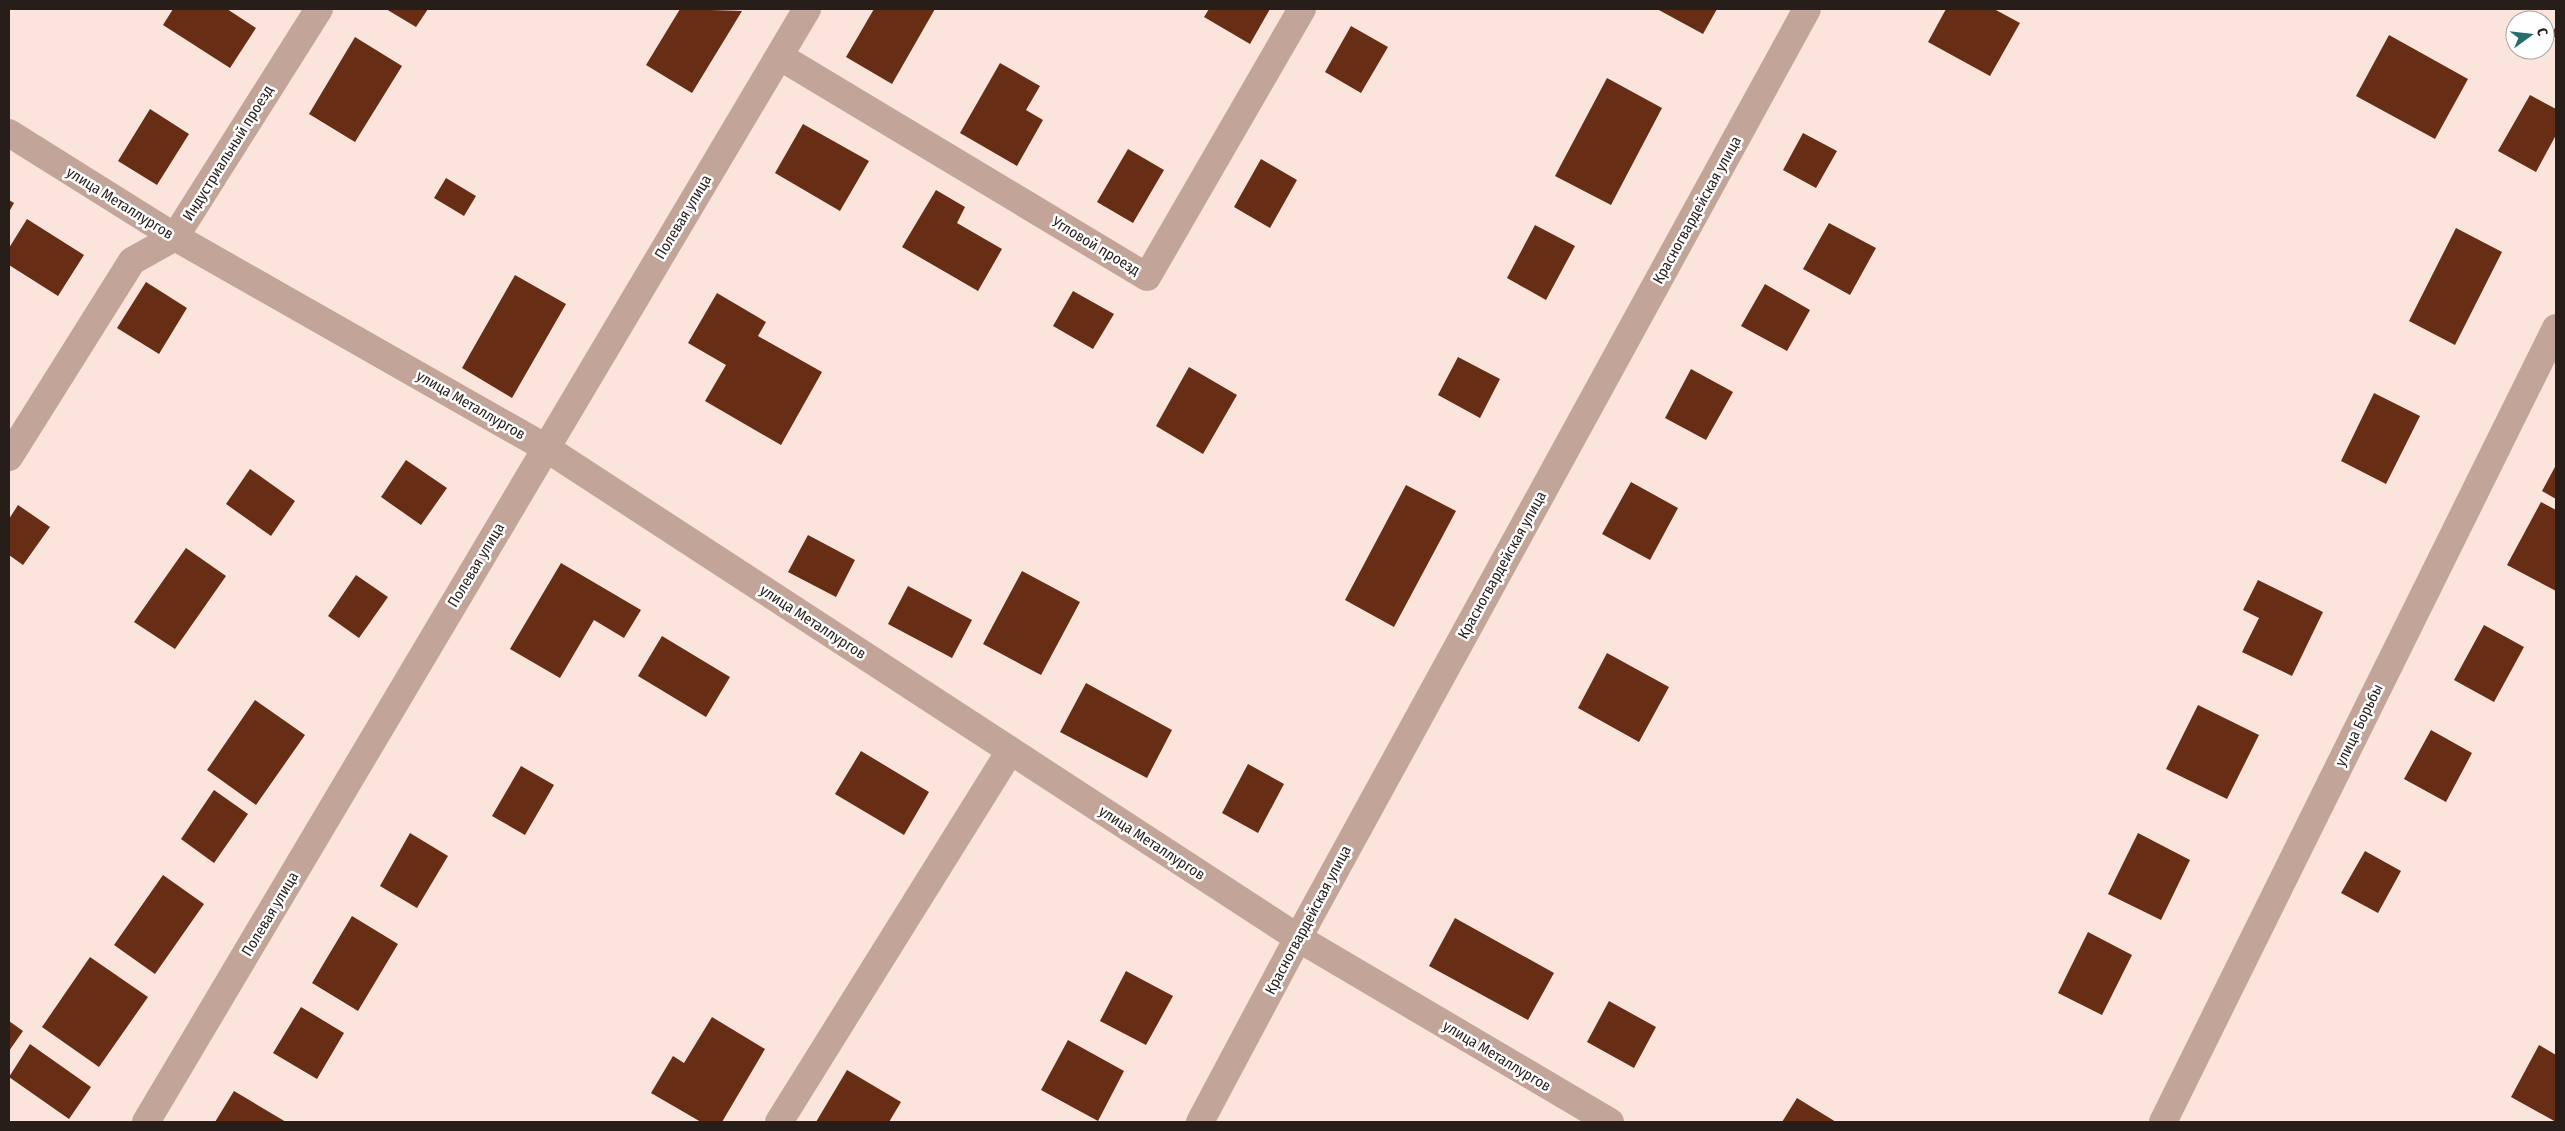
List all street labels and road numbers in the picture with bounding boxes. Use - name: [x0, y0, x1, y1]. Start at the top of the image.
- street label: Индустриальный проезд: [179, 82, 277, 224]
- street label: Красногвардейская улица: [1649, 133, 1745, 287]
- street label: улица Металлургов: [63, 163, 177, 243]
- street label: Полевая улица: [651, 172, 715, 262]
- street label: Угловой проезд: [1048, 212, 1143, 279]
- street label: улица Металлургов: [413, 367, 529, 443]
- street label: Красногвардейская улица: [1454, 488, 1550, 642]
- street label: Полевая улица: [444, 520, 508, 610]
- street label: улица Металлургов: [757, 581, 869, 663]
- street label: улица Борьбы: [2331, 681, 2387, 769]
- street label: улица Металлургов: [1096, 802, 1208, 884]
- street label: Красногвардейская улица: [1261, 842, 1355, 998]
- street label: Полевая улица: [238, 869, 302, 959]
- street label: улица Металлургов: [1440, 1017, 1554, 1095]

